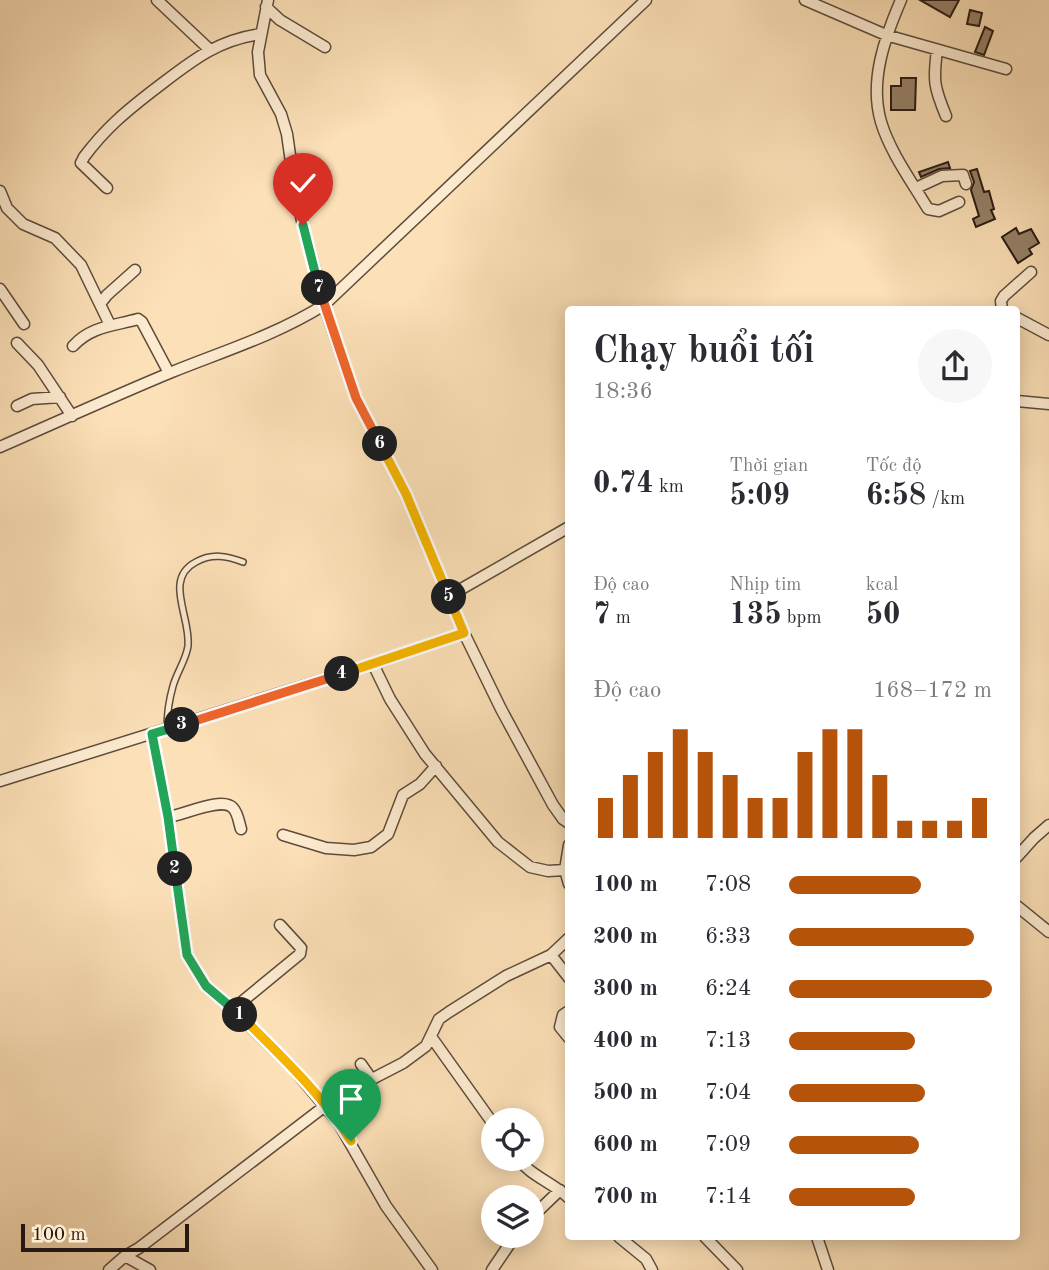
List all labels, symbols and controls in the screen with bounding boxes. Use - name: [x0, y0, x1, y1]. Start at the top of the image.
- pin: [273, 153, 333, 225]
- icon: check: [284, 164, 322, 202]
- pin: 7: [302, 270, 336, 306]
- text: 7: [313, 278, 324, 297]
- button: share: [918, 329, 992, 403]
- text: Chạy buổi tối: [593, 333, 814, 371]
- text: 18:36: [593, 380, 653, 403]
- pin: 6: [362, 426, 398, 462]
- text: 6: [374, 434, 385, 453]
- text: Thời gian: [729, 457, 808, 476]
- text: Tốc độ: [866, 457, 922, 476]
- text: 0.74: [593, 469, 654, 499]
- text: km: [654, 478, 684, 497]
- text: 5:09: [729, 481, 790, 511]
- text: 6:58: [866, 481, 926, 511]
- text: /km: [926, 490, 965, 509]
- text: Độ cao: [593, 576, 649, 595]
- text: Nhịp tim: [729, 576, 801, 595]
- text: kcal: [866, 576, 898, 595]
- pin: 5: [432, 580, 466, 614]
- text: 5: [443, 587, 454, 606]
- text: 7: [593, 600, 610, 630]
- text: 135: [729, 600, 782, 630]
- text: 50: [866, 600, 900, 630]
- text: m: [610, 609, 631, 628]
- text: bpm: [782, 609, 822, 628]
- pin: 4: [324, 656, 360, 692]
- text: 4: [336, 664, 347, 683]
- text: Độ cao: [593, 679, 661, 702]
- text: 168–172 m: [873, 679, 992, 702]
- pin: 3: [164, 708, 200, 742]
- text: 3: [176, 715, 187, 734]
- pin: 2: [158, 852, 192, 886]
- text: 2: [169, 859, 180, 878]
- text: 100 m: [593, 873, 658, 896]
- text: 7:08: [705, 873, 751, 896]
- text: 200 m: [593, 925, 658, 948]
- text: 6:33: [705, 925, 751, 948]
- text: 300 m: [593, 977, 658, 1000]
- text: 6:24: [705, 977, 751, 1000]
- pin: 1: [222, 998, 258, 1032]
- text: 1: [234, 1005, 245, 1024]
- text: 400 m: [593, 1029, 658, 1052]
- text: 7:13: [705, 1029, 751, 1052]
- pin: [321, 1069, 381, 1141]
- icon: arrive: [332, 1080, 370, 1118]
- text: 500 m: [593, 1081, 658, 1104]
- text: 7:04: [705, 1081, 751, 1104]
- map controls: [481, 1108, 544, 1248]
- button: locate: [481, 1108, 544, 1171]
- text: 600 m: [593, 1133, 658, 1156]
- text: 7:09: [705, 1133, 751, 1156]
- button: layers: [481, 1185, 544, 1248]
- text: 700 m: [593, 1185, 658, 1208]
- text: 7:14: [705, 1185, 751, 1208]
- scale bar: [21, 1221, 189, 1253]
- text: 100 m: [32, 1226, 85, 1245]

